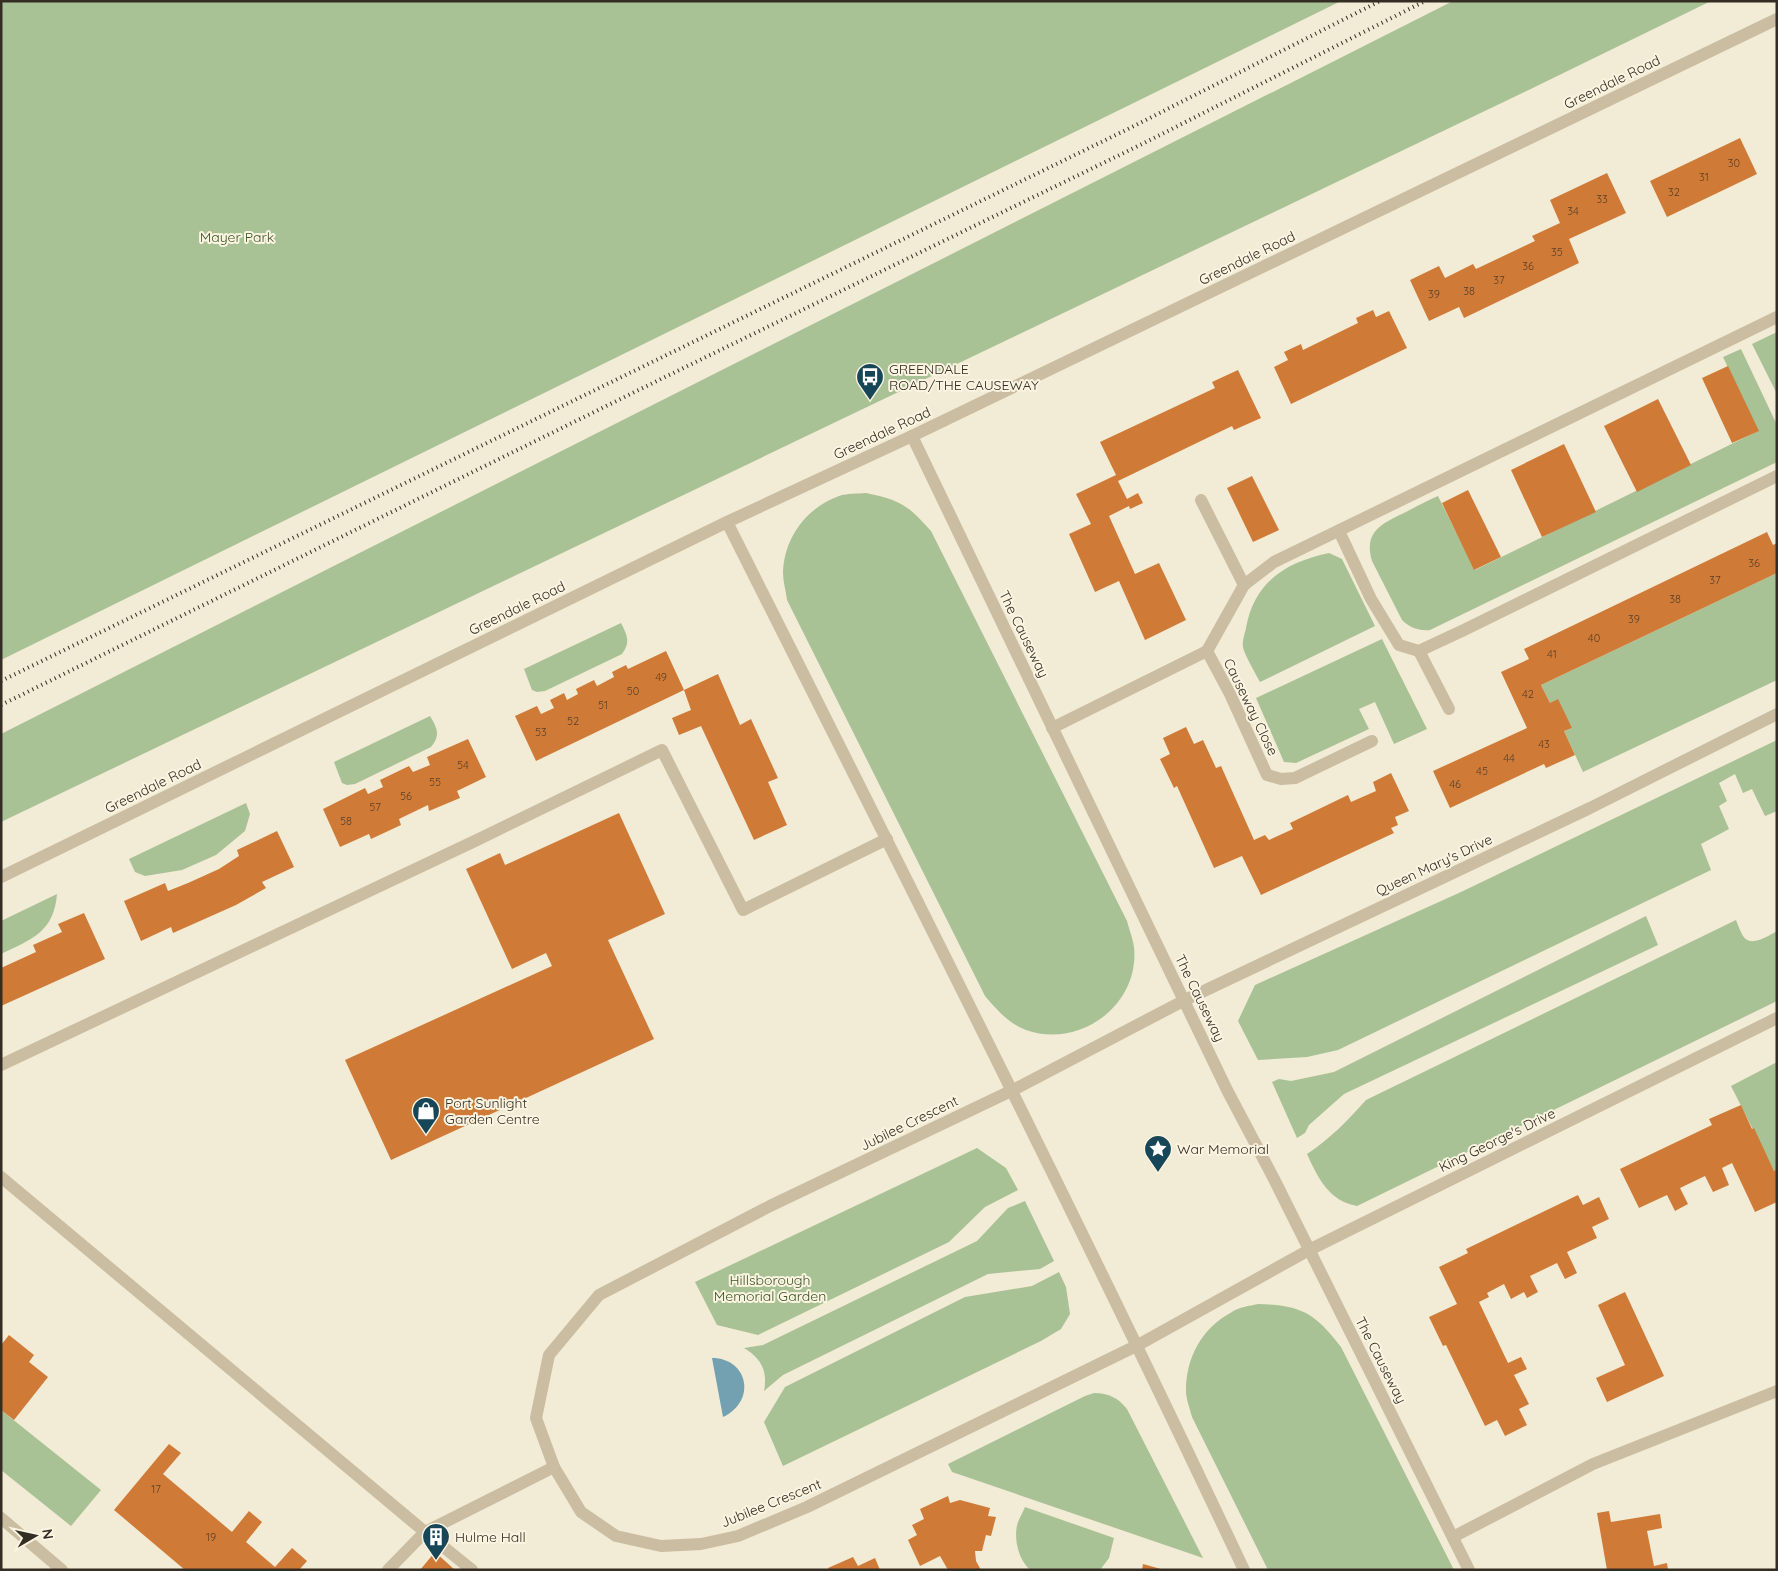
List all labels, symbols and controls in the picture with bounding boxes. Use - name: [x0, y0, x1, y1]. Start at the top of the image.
- street label: Greendale Road: [1561, 51, 1663, 113]
- house number: 30: [1728, 156, 1740, 170]
- house number: 31: [1699, 170, 1709, 184]
- house number: 32: [1668, 185, 1680, 199]
- house number: 33: [1596, 192, 1608, 206]
- house number: 34: [1567, 204, 1579, 218]
- street label: Greendale Road: [1196, 227, 1298, 289]
- park label: Mayer Park: [200, 228, 274, 246]
- house number: 35: [1551, 245, 1563, 259]
- house number: 36: [1522, 259, 1534, 273]
- house number: 37: [1493, 273, 1505, 287]
- house number: 38: [1463, 284, 1475, 298]
- house number: 39: [1428, 287, 1440, 301]
- place label: GREENDALE ROAD/THE CAUSEWAY: [889, 360, 1039, 394]
- bus stop icon: GREENDALE ROAD/THE CAUSEWAY: [855, 362, 885, 401]
- street label: Greendale Road: [831, 403, 933, 463]
- house number: 36: [1748, 556, 1760, 570]
- house number: 37: [1709, 573, 1721, 587]
- street label: Greendale Road: [466, 577, 568, 639]
- street label: The Causeway: [995, 587, 1053, 681]
- house number: 38: [1669, 592, 1681, 606]
- house number: 39: [1628, 612, 1640, 626]
- house number: 40: [1588, 631, 1600, 645]
- house number: 41: [1547, 647, 1557, 661]
- street label: Causeway Close: [1220, 655, 1282, 759]
- house number: 49: [655, 670, 667, 684]
- house number: 50: [627, 684, 639, 698]
- house number: 42: [1522, 687, 1534, 701]
- house number: 51: [598, 698, 608, 712]
- house number: 52: [567, 714, 579, 728]
- house number: 53: [535, 725, 547, 739]
- house number: 43: [1538, 737, 1550, 751]
- house number: 44: [1503, 751, 1515, 765]
- street label: Greendale Road: [102, 755, 204, 817]
- house number: 54: [457, 758, 469, 772]
- house number: 45: [1476, 764, 1488, 778]
- house number: 55: [429, 775, 441, 789]
- house number: 46: [1449, 777, 1461, 791]
- house number: 56: [400, 789, 412, 803]
- house number: 57: [369, 800, 381, 814]
- house number: 58: [340, 814, 352, 828]
- street label: Queen Mary's Drive: [1373, 830, 1495, 900]
- street label: The Causeway: [1171, 951, 1229, 1045]
- street label: Jubilee Crescent: [857, 1091, 961, 1155]
- place label: Port Sunlight Garden Centre: [445, 1094, 540, 1128]
- shop icon: Port Sunlight Garden Centre: [411, 1096, 441, 1135]
- street label: King George's Drive: [1436, 1104, 1558, 1176]
- place icon: War Memorial: [1143, 1134, 1173, 1173]
- place label: War Memorial: [1177, 1140, 1269, 1158]
- park label: Hillsborough Memorial Garden: [714, 1271, 826, 1305]
- street label: The Causeway: [1351, 1314, 1411, 1406]
- street label: Jubilee Crescent: [718, 1475, 824, 1531]
- house number: 17: [151, 1482, 161, 1496]
- north arrow: [10, 1511, 60, 1561]
- building icon: Hulme Hall: [421, 1522, 451, 1561]
- text: N: [38, 1527, 58, 1540]
- place label: Hulme Hall: [455, 1528, 526, 1546]
- house number: 19: [206, 1530, 216, 1544]

